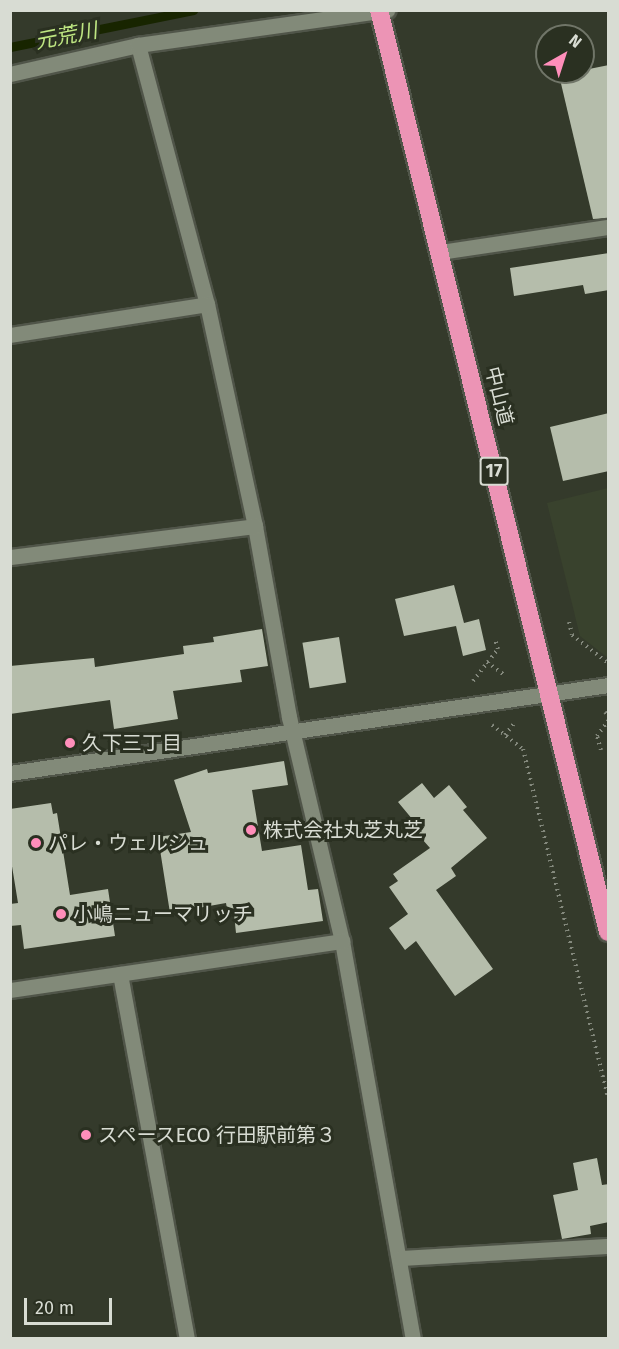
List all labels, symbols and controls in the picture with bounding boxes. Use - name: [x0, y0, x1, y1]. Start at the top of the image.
- water label: 元荒川: [33, 18, 99, 54]
- north arrow: [535, 24, 595, 84]
- text: N: [565, 30, 585, 52]
- street label: 中山道: [480, 364, 518, 428]
- road number: 17: [479, 456, 509, 486]
- place label: 久下三丁目: [82, 731, 182, 755]
- marker: 久下三丁目: [63, 736, 77, 750]
- place label: 株式会社丸芝丸芝: [263, 818, 423, 842]
- marker: 株式会社丸芝丸芝: [244, 823, 258, 837]
- place label: パレ・ウェルシュ: [48, 831, 208, 855]
- marker: パレ・ウェルシュ: [29, 836, 43, 850]
- place label: 小嶋ニューマリッチ: [73, 902, 253, 926]
- marker: 小嶋ニューマリッチ: [54, 907, 68, 921]
- place label: スペースECO 行田駅前第３: [98, 1123, 338, 1147]
- marker: スペースECO 行田駅前第３: [79, 1128, 93, 1142]
- scale bar: [27, 1286, 116, 1324]
- text: 20 m: [35, 1297, 74, 1319]

